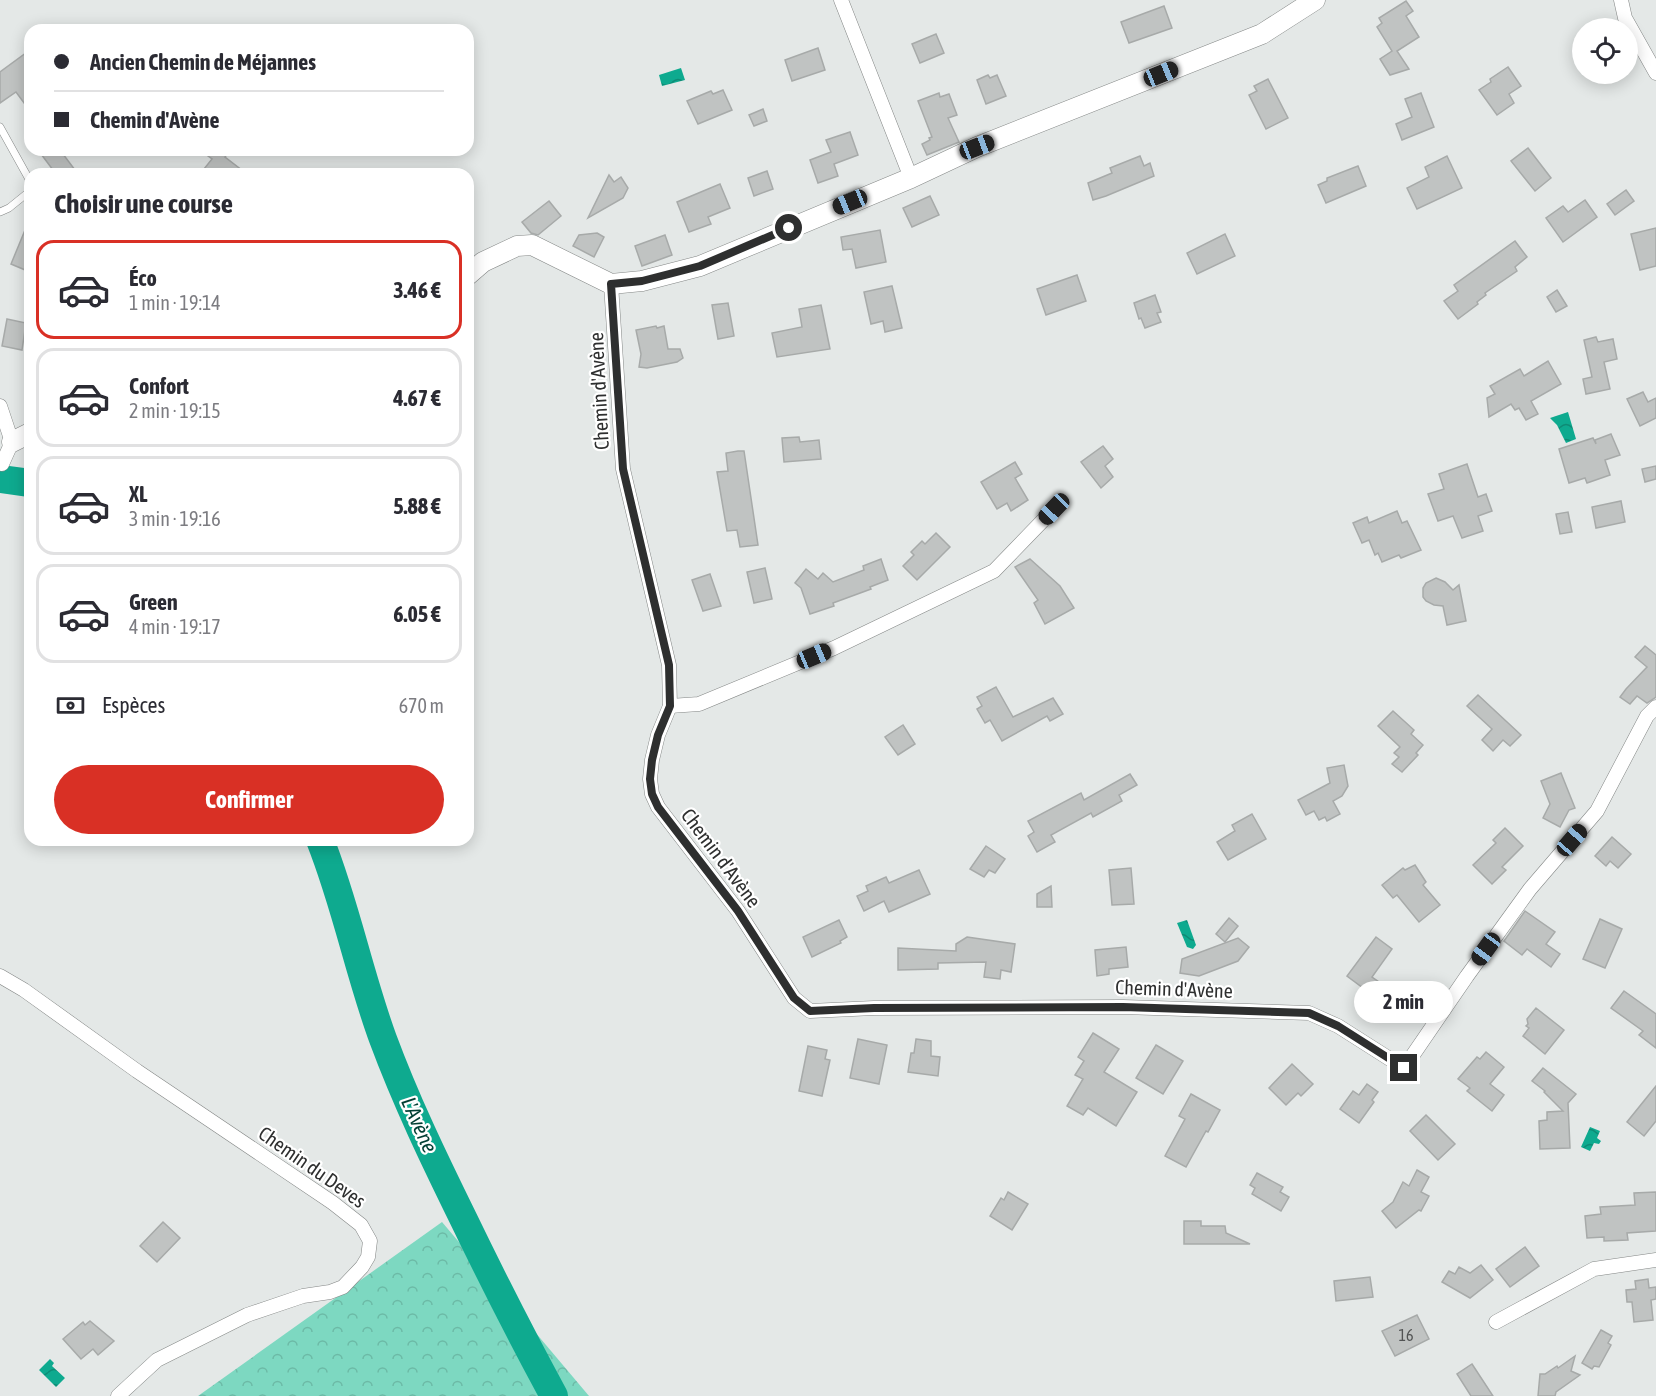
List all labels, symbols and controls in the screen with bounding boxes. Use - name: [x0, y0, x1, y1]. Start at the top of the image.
- map controls: [1572, 18, 1638, 84]
- button: locate: [1572, 18, 1638, 84]
- text: Ancien Chemin de Méjannes: [90, 49, 316, 75]
- car: [1141, 59, 1181, 89]
- text: Chemin d'Avène: [90, 107, 219, 133]
- car: [957, 132, 997, 162]
- car: [830, 187, 870, 217]
- text: Choisir une course: [54, 188, 233, 219]
- route start: [775, 214, 802, 241]
- icon: car: [57, 263, 111, 317]
- text: Éco: [129, 265, 157, 291]
- text: 3.46 €: [393, 277, 441, 303]
- text: 1 min · 19:14: [129, 291, 221, 314]
- street label: Chemin d'Avène: [584, 332, 613, 450]
- icon: car: [57, 371, 111, 425]
- text: Confort: [129, 373, 189, 399]
- text: 4.67 €: [393, 385, 441, 411]
- text: 2 min · 19:15: [129, 399, 221, 422]
- icon: car: [57, 479, 111, 533]
- text: XL: [129, 481, 147, 507]
- car: [1035, 490, 1073, 528]
- text: 5.88 €: [393, 493, 441, 519]
- text: 3 min · 19:16: [129, 507, 221, 530]
- icon: car: [57, 587, 111, 641]
- text: Green: [129, 589, 178, 615]
- text: 6.05 €: [393, 601, 441, 627]
- text: 4 min · 19:17: [129, 615, 221, 638]
- car: [794, 641, 834, 671]
- icon: cash: [54, 689, 87, 722]
- text: Espèces: [102, 692, 165, 718]
- text: 670 m: [399, 694, 444, 717]
- button: Confirmer: [54, 765, 444, 834]
- street label: Chemin d'Avène: [677, 804, 766, 912]
- car: [1553, 821, 1591, 859]
- car: [1468, 929, 1504, 969]
- street label: Chemin d'Avène: [1115, 975, 1233, 1002]
- callout: 2 min: [1354, 981, 1454, 1023]
- text: 2 min: [1383, 990, 1424, 1013]
- route end: [1390, 1054, 1417, 1081]
- water label: L'Avène: [397, 1093, 443, 1156]
- street label: Chemin du Deves: [254, 1121, 370, 1212]
- house number: 16: [1398, 1326, 1414, 1344]

